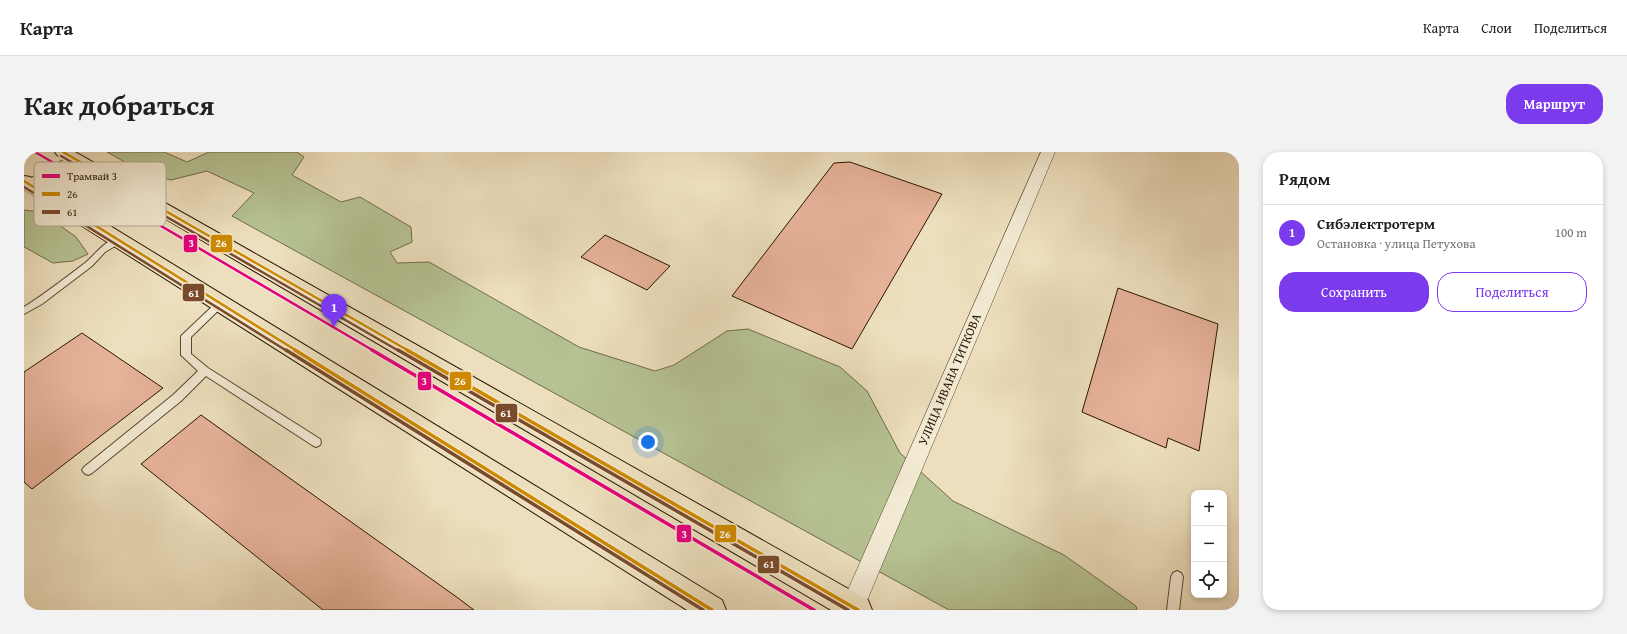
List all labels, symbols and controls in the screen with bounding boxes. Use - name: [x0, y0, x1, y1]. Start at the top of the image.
- text: Карта: [20, 14, 73, 42]
- text: Карта: [1423, 18, 1459, 38]
- text: Слои: [1481, 18, 1512, 38]
- text: Поделиться: [1534, 18, 1607, 38]
- text: Как добраться: [24, 84, 214, 125]
- button: Маршрут: [1506, 84, 1603, 124]
- legend: [34, 162, 166, 226]
- text: Рядом: [1279, 166, 1330, 191]
- text: Трамвай 3: [67, 168, 117, 184]
- text: 26: [67, 186, 78, 202]
- text: 61: [67, 204, 78, 220]
- text: Сибэлектротерм: [1317, 213, 1435, 234]
- text: 1: [1289, 223, 1295, 242]
- text: 100 m: [1555, 223, 1587, 242]
- line badge: 3: [183, 234, 198, 253]
- line badge: 26: [210, 234, 233, 253]
- text: Остановка · улица Петухова: [1317, 234, 1476, 253]
- text: 3: [188, 235, 194, 251]
- text: 26: [215, 235, 227, 251]
- button: Сохранить: [1279, 272, 1429, 312]
- button: Поделиться: [1437, 272, 1587, 312]
- line badge: 61: [182, 283, 205, 302]
- text: 61: [188, 285, 200, 301]
- pin: 1: [321, 294, 347, 327]
- street label: УЛИЦА ИВАНА ТИТКОВА: [913, 310, 986, 448]
- line badge: 3: [417, 371, 432, 391]
- line badge: 26: [449, 371, 472, 391]
- text: 3: [421, 373, 427, 389]
- text: 26: [454, 373, 466, 389]
- line badge: 61: [495, 403, 518, 423]
- text: 61: [500, 405, 512, 421]
- your location: [638, 432, 658, 452]
- map controls: [1191, 490, 1227, 598]
- button: +: [1191, 490, 1227, 526]
- line badge: 3: [676, 524, 692, 543]
- line badge: 26: [714, 524, 737, 543]
- text: 3: [681, 526, 687, 542]
- text: 26: [719, 526, 731, 542]
- button: −: [1191, 526, 1227, 562]
- line badge: 61: [757, 555, 780, 574]
- text: 61: [763, 556, 775, 572]
- button: locate: [1191, 562, 1227, 598]

